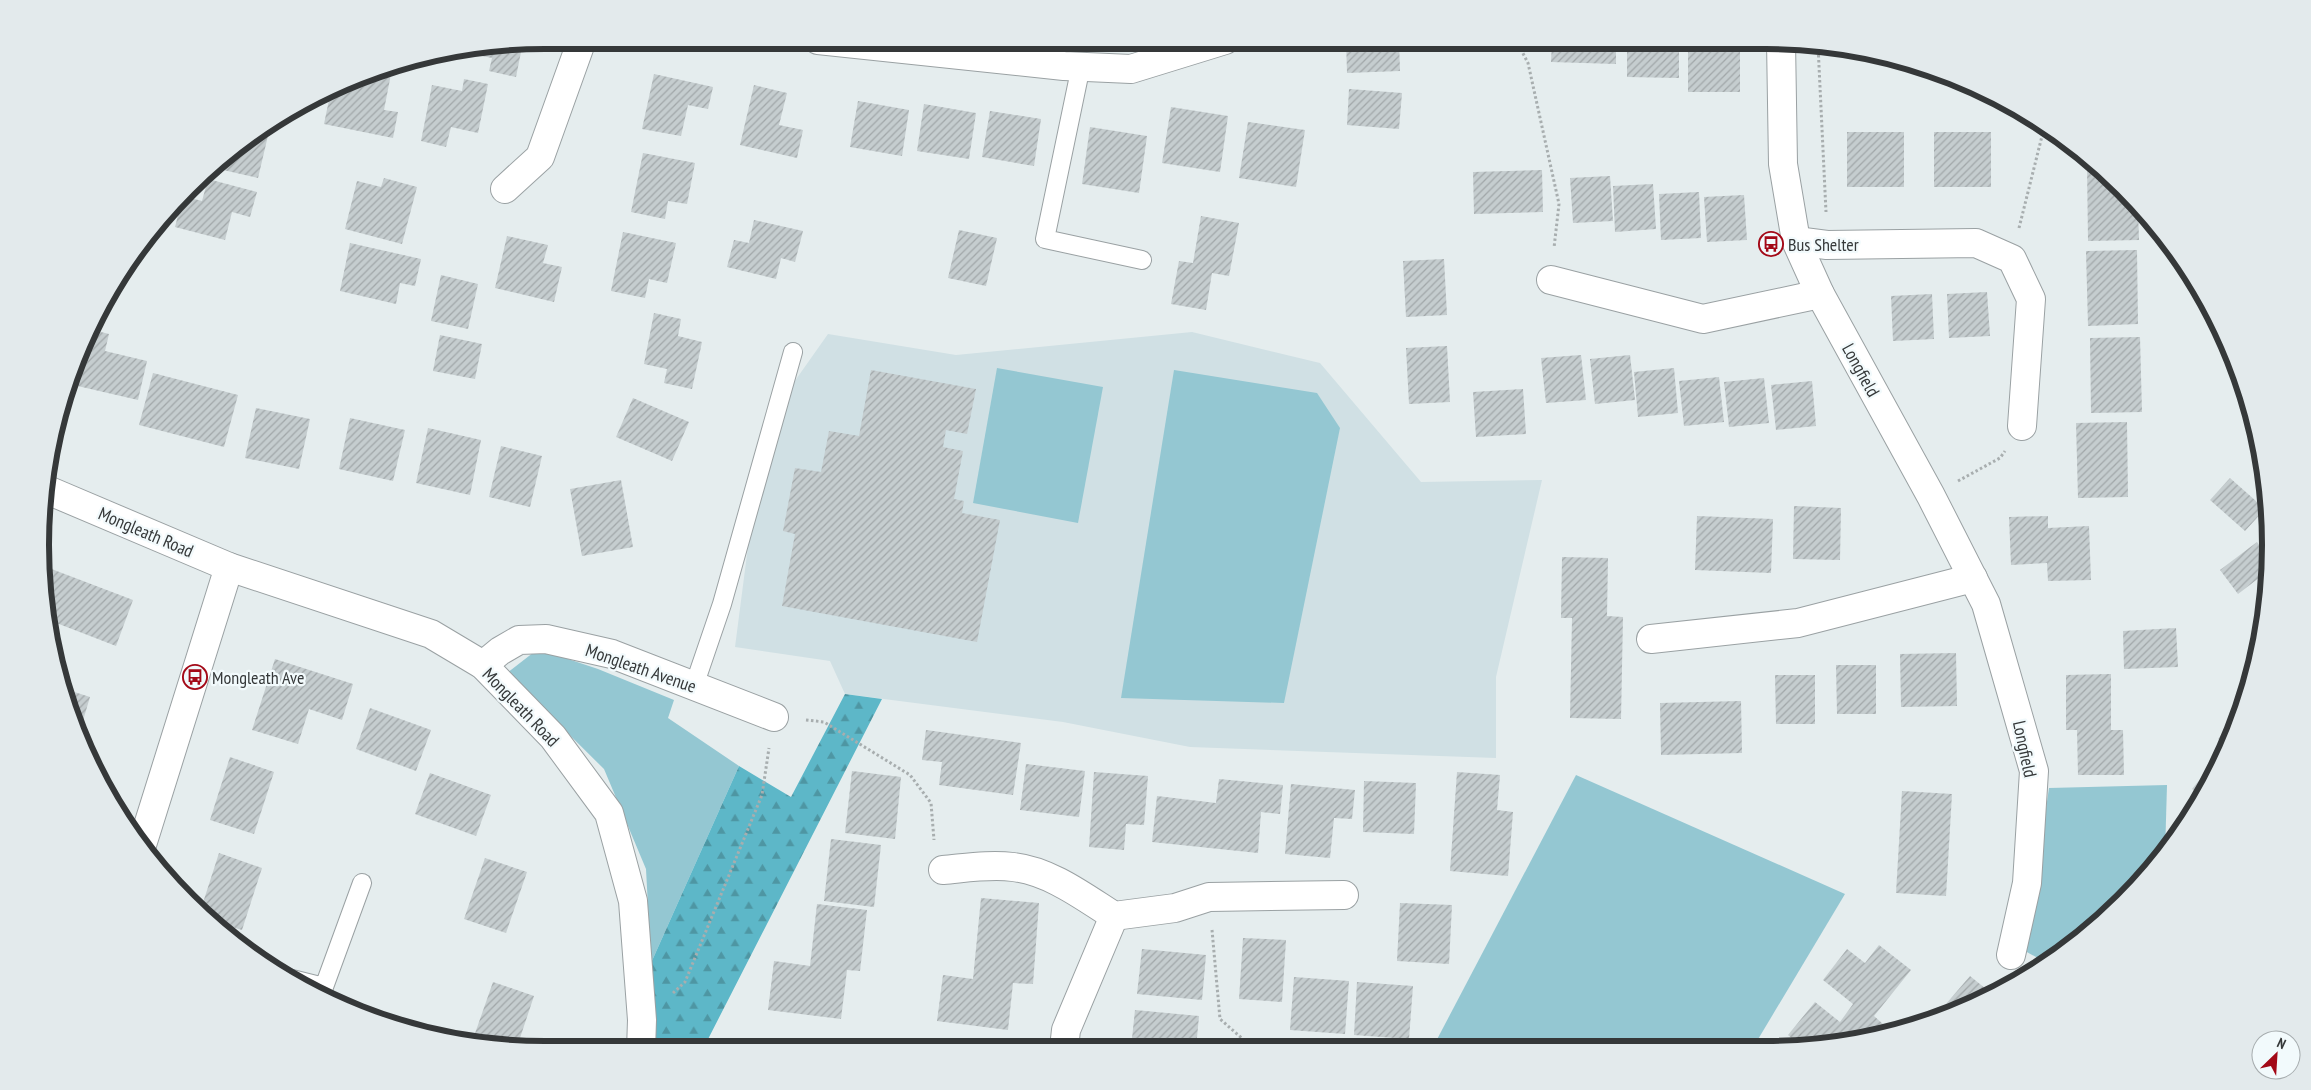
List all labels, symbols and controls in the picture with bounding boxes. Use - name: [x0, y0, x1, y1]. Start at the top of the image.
- bus stop icon: Bus Shelter: [1758, 231, 1784, 257]
- place label: Bus Shelter: [1788, 233, 1859, 256]
- street label: Longfield: [1837, 339, 1885, 401]
- street label: Mongleath Road: [95, 502, 197, 562]
- street label: Mongleath Avenue: [583, 638, 699, 698]
- street label: Mongleath Road: [478, 663, 564, 751]
- bus stop icon: Mongleath Ave: [182, 664, 208, 690]
- place label: Mongleath Ave: [212, 666, 304, 689]
- street label: Longfield: [2008, 719, 2042, 779]
- north arrow: [2251, 1030, 2301, 1080]
- text: N: [2274, 1033, 2289, 1053]

